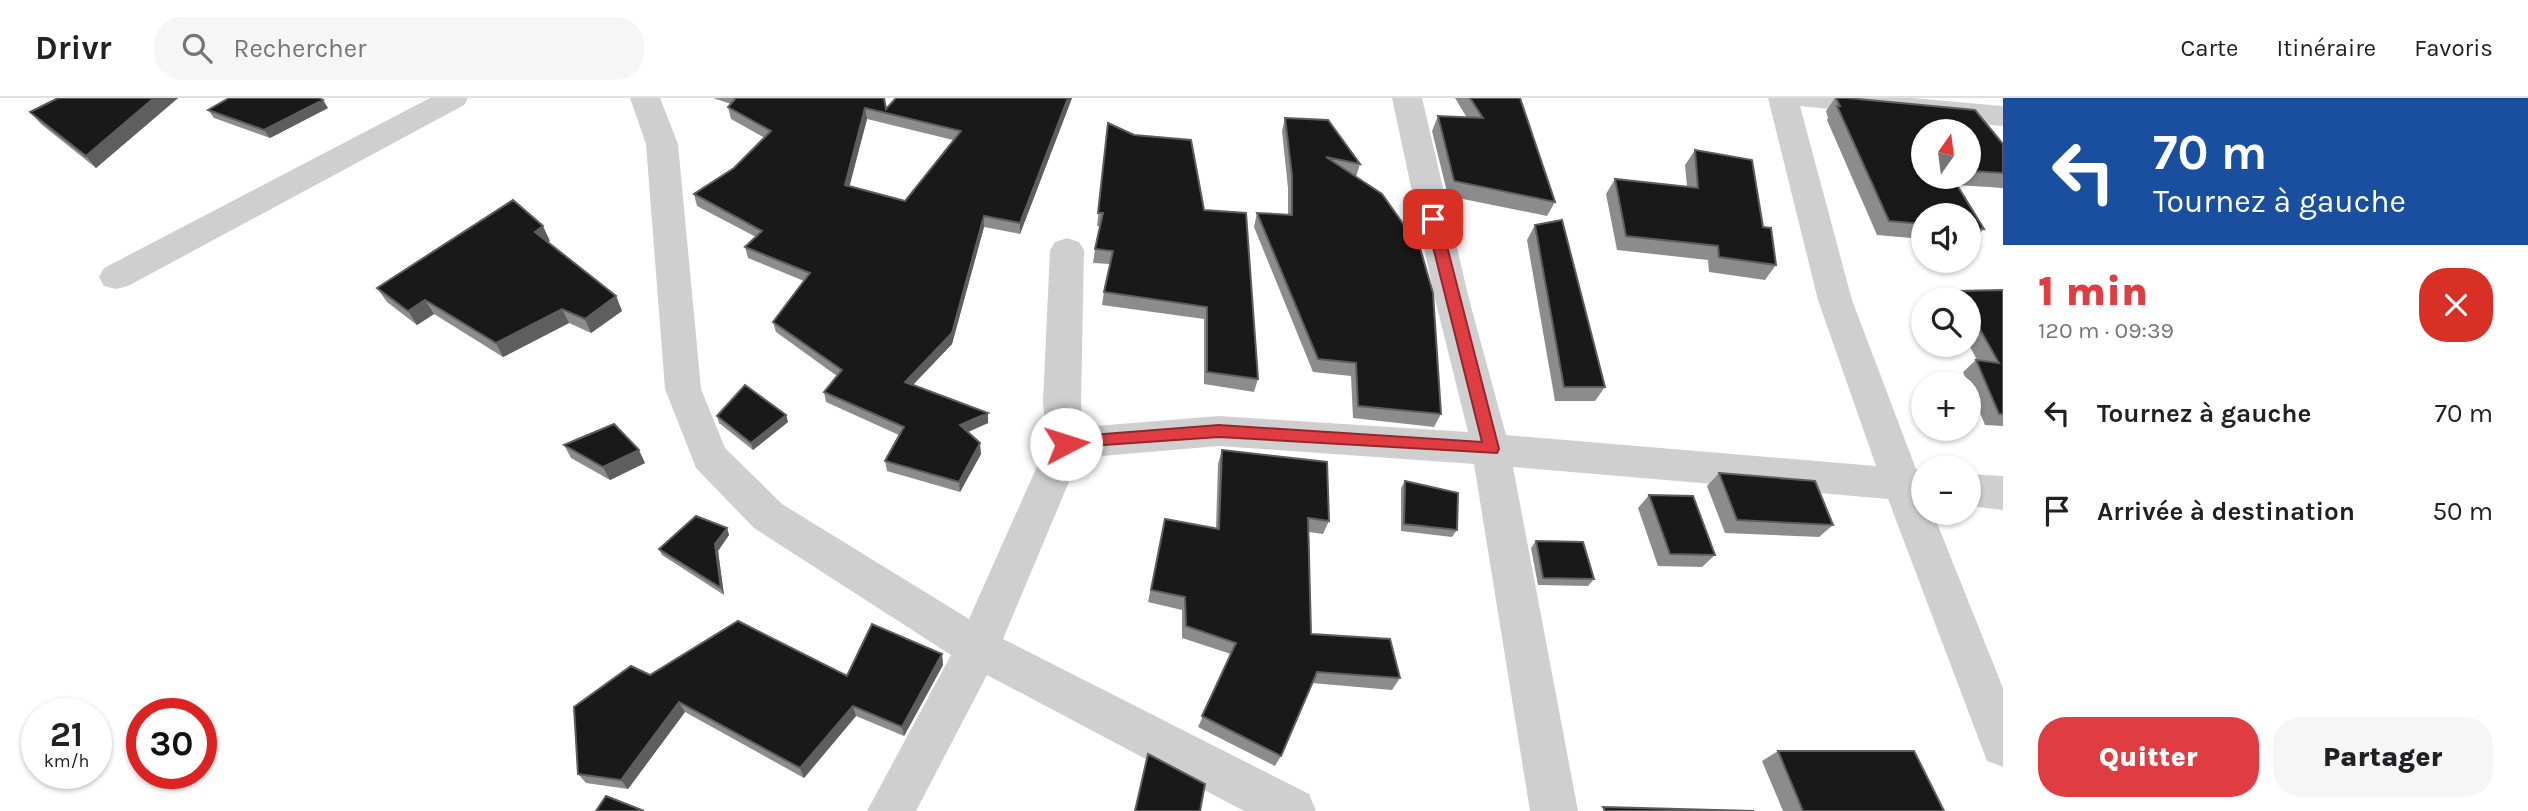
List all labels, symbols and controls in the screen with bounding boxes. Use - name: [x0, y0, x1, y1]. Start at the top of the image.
- search box: [154, 17, 644, 80]
- text: Drivr: [35, 29, 112, 67]
- icon: search: [178, 29, 216, 67]
- text: Rechercher: [234, 33, 367, 64]
- text: Carte: [2180, 34, 2238, 62]
- text: Itinéraire: [2276, 34, 2376, 62]
- text: Favoris: [2414, 34, 2493, 62]
- north arrow: [1911, 119, 1981, 189]
- map controls: [1911, 119, 1981, 525]
- text: 70 m: [2153, 124, 2267, 181]
- icon: left: [2038, 126, 2129, 217]
- text: Tournez à gauche: [2153, 183, 2406, 220]
- pin: [1403, 189, 1463, 249]
- icon: arrive: [1414, 200, 1452, 238]
- button: sound: [1911, 203, 1981, 273]
- text: 1 min: [2038, 266, 2148, 316]
- button: close: [2419, 268, 2493, 342]
- button: search: [1911, 287, 1981, 357]
- text: 120 m · 09:39: [2038, 317, 2174, 344]
- button: +: [1911, 371, 1981, 441]
- icon: left: [2038, 394, 2076, 432]
- text: Tournez à gauche: [2097, 398, 2311, 429]
- text: 70 m: [2435, 398, 2493, 429]
- position arrow: [1029, 407, 1103, 481]
- button: −: [1911, 455, 1981, 525]
- icon: arrive: [2038, 492, 2076, 530]
- text: Arrivée à destination: [2097, 496, 2355, 527]
- text: 50 m: [2432, 496, 2493, 527]
- speed limit sign: 30: [126, 698, 217, 789]
- text: 21: [50, 714, 83, 755]
- button: Quitter: [2038, 717, 2259, 797]
- button: Partager: [2273, 717, 2493, 797]
- text: km/h: [44, 750, 89, 772]

